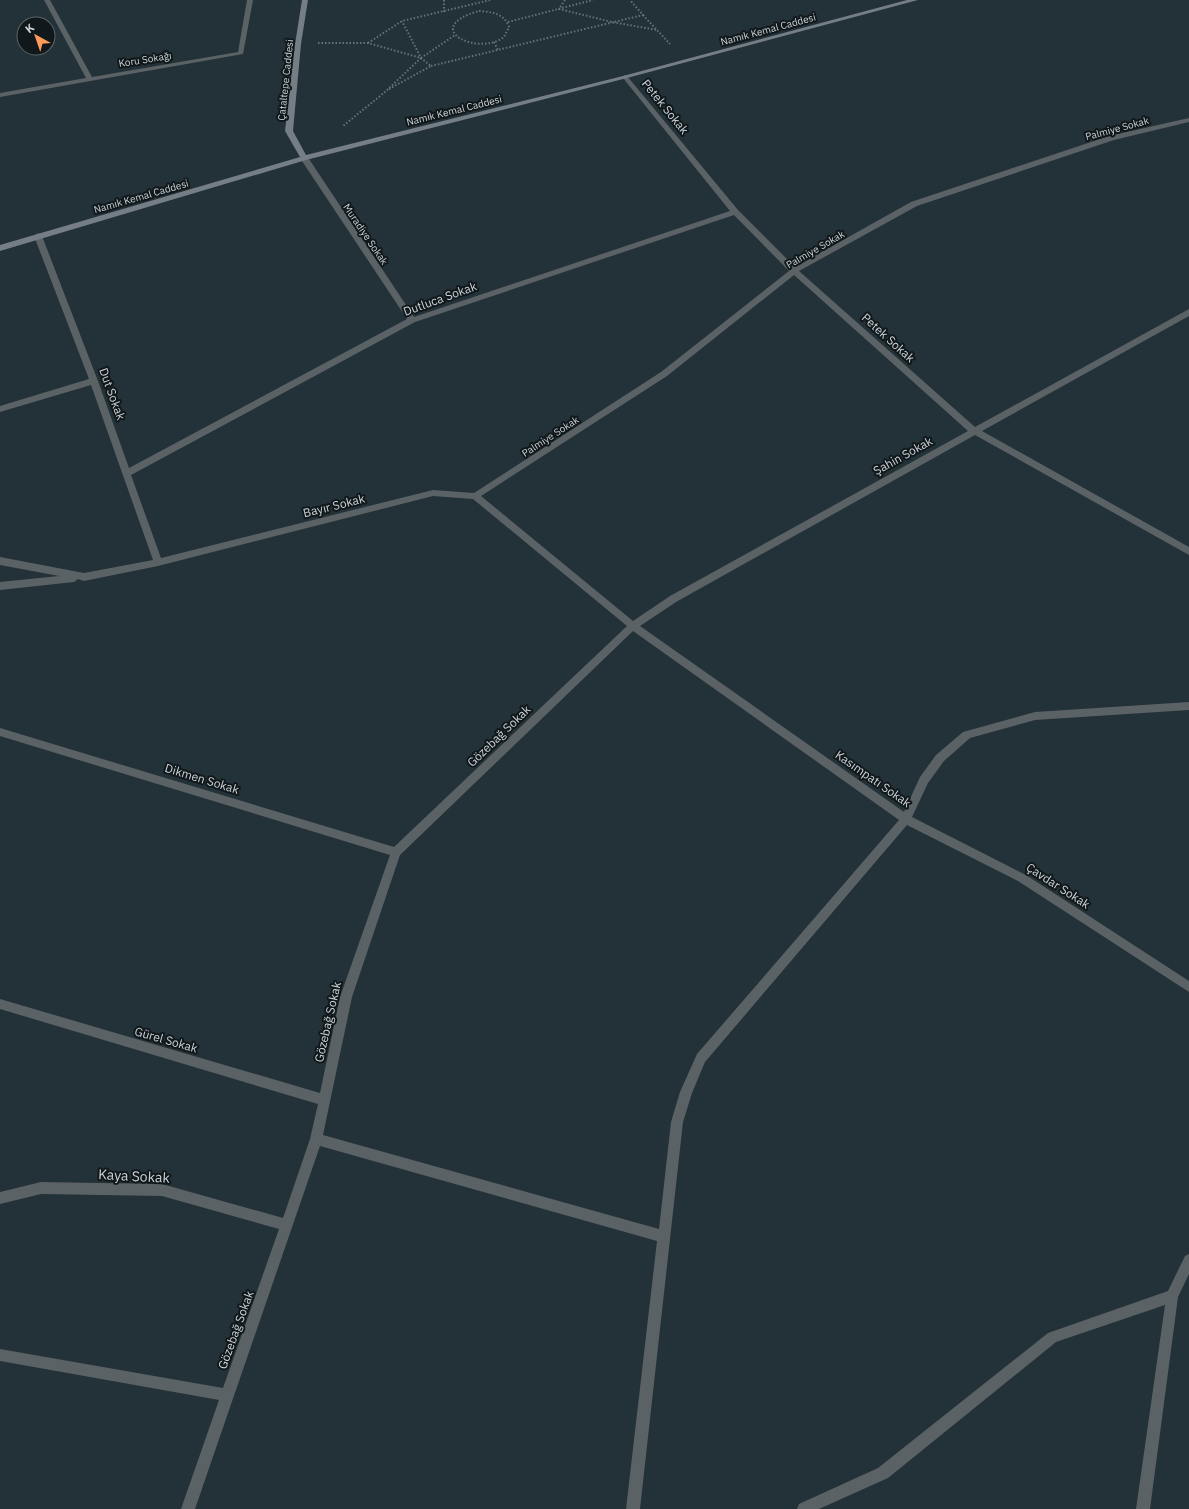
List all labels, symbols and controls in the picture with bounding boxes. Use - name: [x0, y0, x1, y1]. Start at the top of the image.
- street label: Namık Kemal Caddesi: [719, 11, 817, 48]
- north arrow: [16, 16, 56, 56]
- text: K: [22, 20, 37, 36]
- street label: Çataltepe Caddesi: [275, 39, 296, 121]
- street label: Koru Sokağı: [118, 49, 172, 70]
- street label: Petek Sokak: [639, 76, 692, 138]
- street label: Namık Kemal Caddesi: [405, 92, 503, 129]
- street label: Palmiye Sokak: [1084, 114, 1151, 143]
- street label: Namık Kemal Caddesi: [92, 177, 190, 216]
- street label: Muradiye Sokak: [340, 201, 391, 268]
- street label: Palmiye Sokak: [784, 227, 847, 271]
- street label: Dutluca Sokak: [401, 278, 479, 319]
- street label: Petek Sokak: [859, 310, 918, 366]
- street label: Dut Sokak: [96, 366, 129, 423]
- street label: Palmiye Sokak: [519, 413, 582, 460]
- street label: Şahin Sokak: [870, 433, 936, 478]
- street label: Bayır Sokak: [301, 490, 367, 520]
- street label: Gözebağ Sokak: [464, 701, 534, 770]
- street label: Kasımpatı Sokak: [832, 747, 915, 811]
- street label: Dikmen Sokak: [163, 760, 242, 797]
- street label: Çavdar Sokak: [1024, 859, 1093, 912]
- street label: Gözebağ Sokak: [311, 979, 344, 1064]
- street label: Gürel Sokak: [133, 1023, 200, 1056]
- street label: Kaya Sokak: [98, 1165, 171, 1187]
- street label: Gözebağ Sokak: [214, 1288, 257, 1371]

